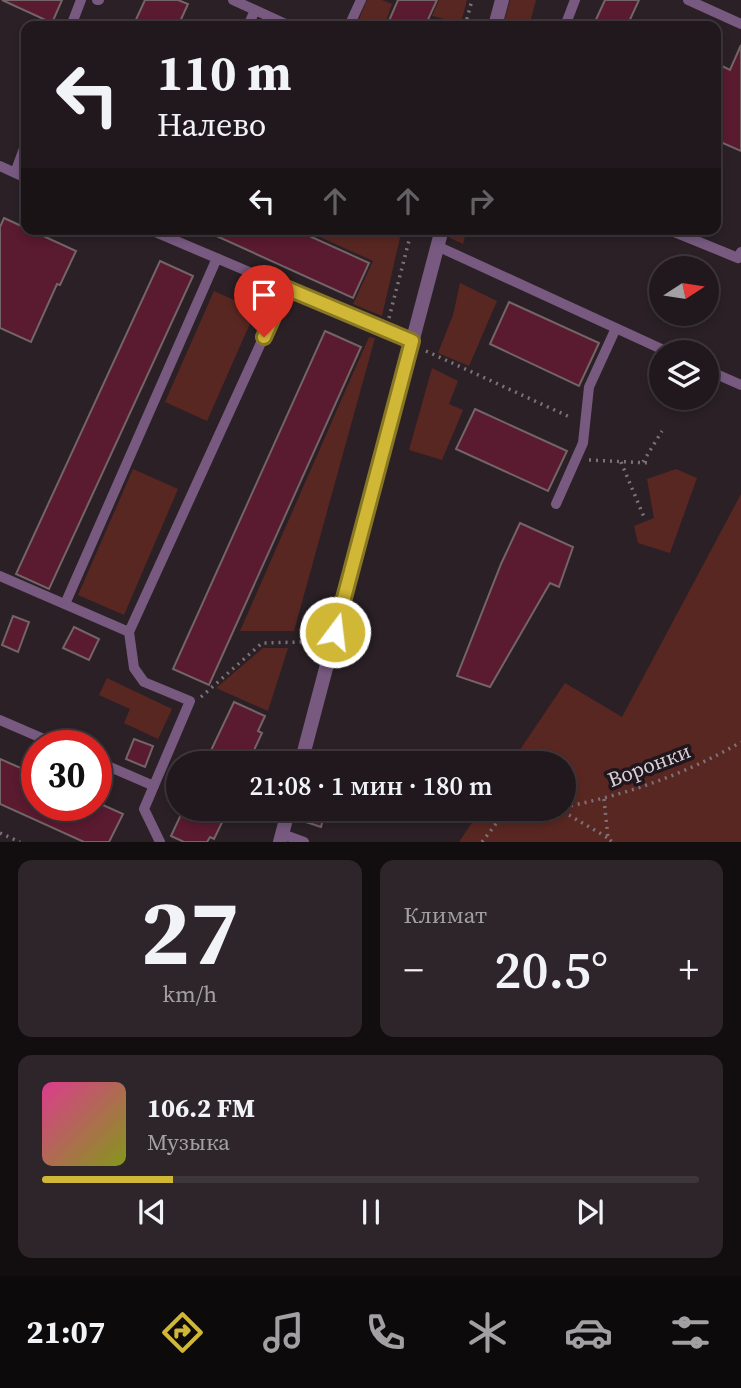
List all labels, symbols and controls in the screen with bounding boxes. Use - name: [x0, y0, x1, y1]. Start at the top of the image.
- text: 110 m: [157, 39, 292, 106]
- icon: left: [42, 49, 133, 140]
- text: Налево: [157, 103, 266, 147]
- icon: left: [243, 182, 281, 220]
- icon: ahead: [316, 182, 354, 220]
- icon: ahead: [389, 182, 427, 220]
- icon: right: [462, 182, 500, 220]
- north arrow: [649, 256, 719, 326]
- map controls: [649, 256, 719, 410]
- pin: [234, 265, 294, 337]
- icon: arrive: [245, 276, 283, 314]
- button: layers: [649, 340, 719, 410]
- position arrow: [298, 595, 372, 669]
- speed limit sign: 30: [21, 730, 112, 821]
- street label: Воронки: [603, 736, 695, 794]
- text: 21:08 · 1 мин · 180 m: [250, 768, 492, 804]
- text: 27: [140, 870, 239, 994]
- text: Климат: [404, 899, 487, 931]
- text: 20.5°: [494, 934, 608, 1005]
- text: −: [404, 944, 424, 996]
- text: +: [679, 944, 699, 996]
- text: km/h: [162, 978, 217, 1010]
- text: 106.2 FM: [147, 1090, 255, 1126]
- text: Музыка: [147, 1126, 230, 1158]
- icon: previous: [133, 1193, 171, 1231]
- icon: pause: [352, 1193, 390, 1231]
- icon: next: [571, 1193, 609, 1231]
- icon: directions: [158, 1308, 207, 1357]
- icon: music: [259, 1308, 308, 1357]
- icon: phone: [361, 1308, 410, 1357]
- icon: climate: [463, 1308, 512, 1357]
- icon: car: [564, 1308, 613, 1357]
- icon: filters: [666, 1308, 715, 1357]
- text: 21:07: [26, 1310, 105, 1354]

